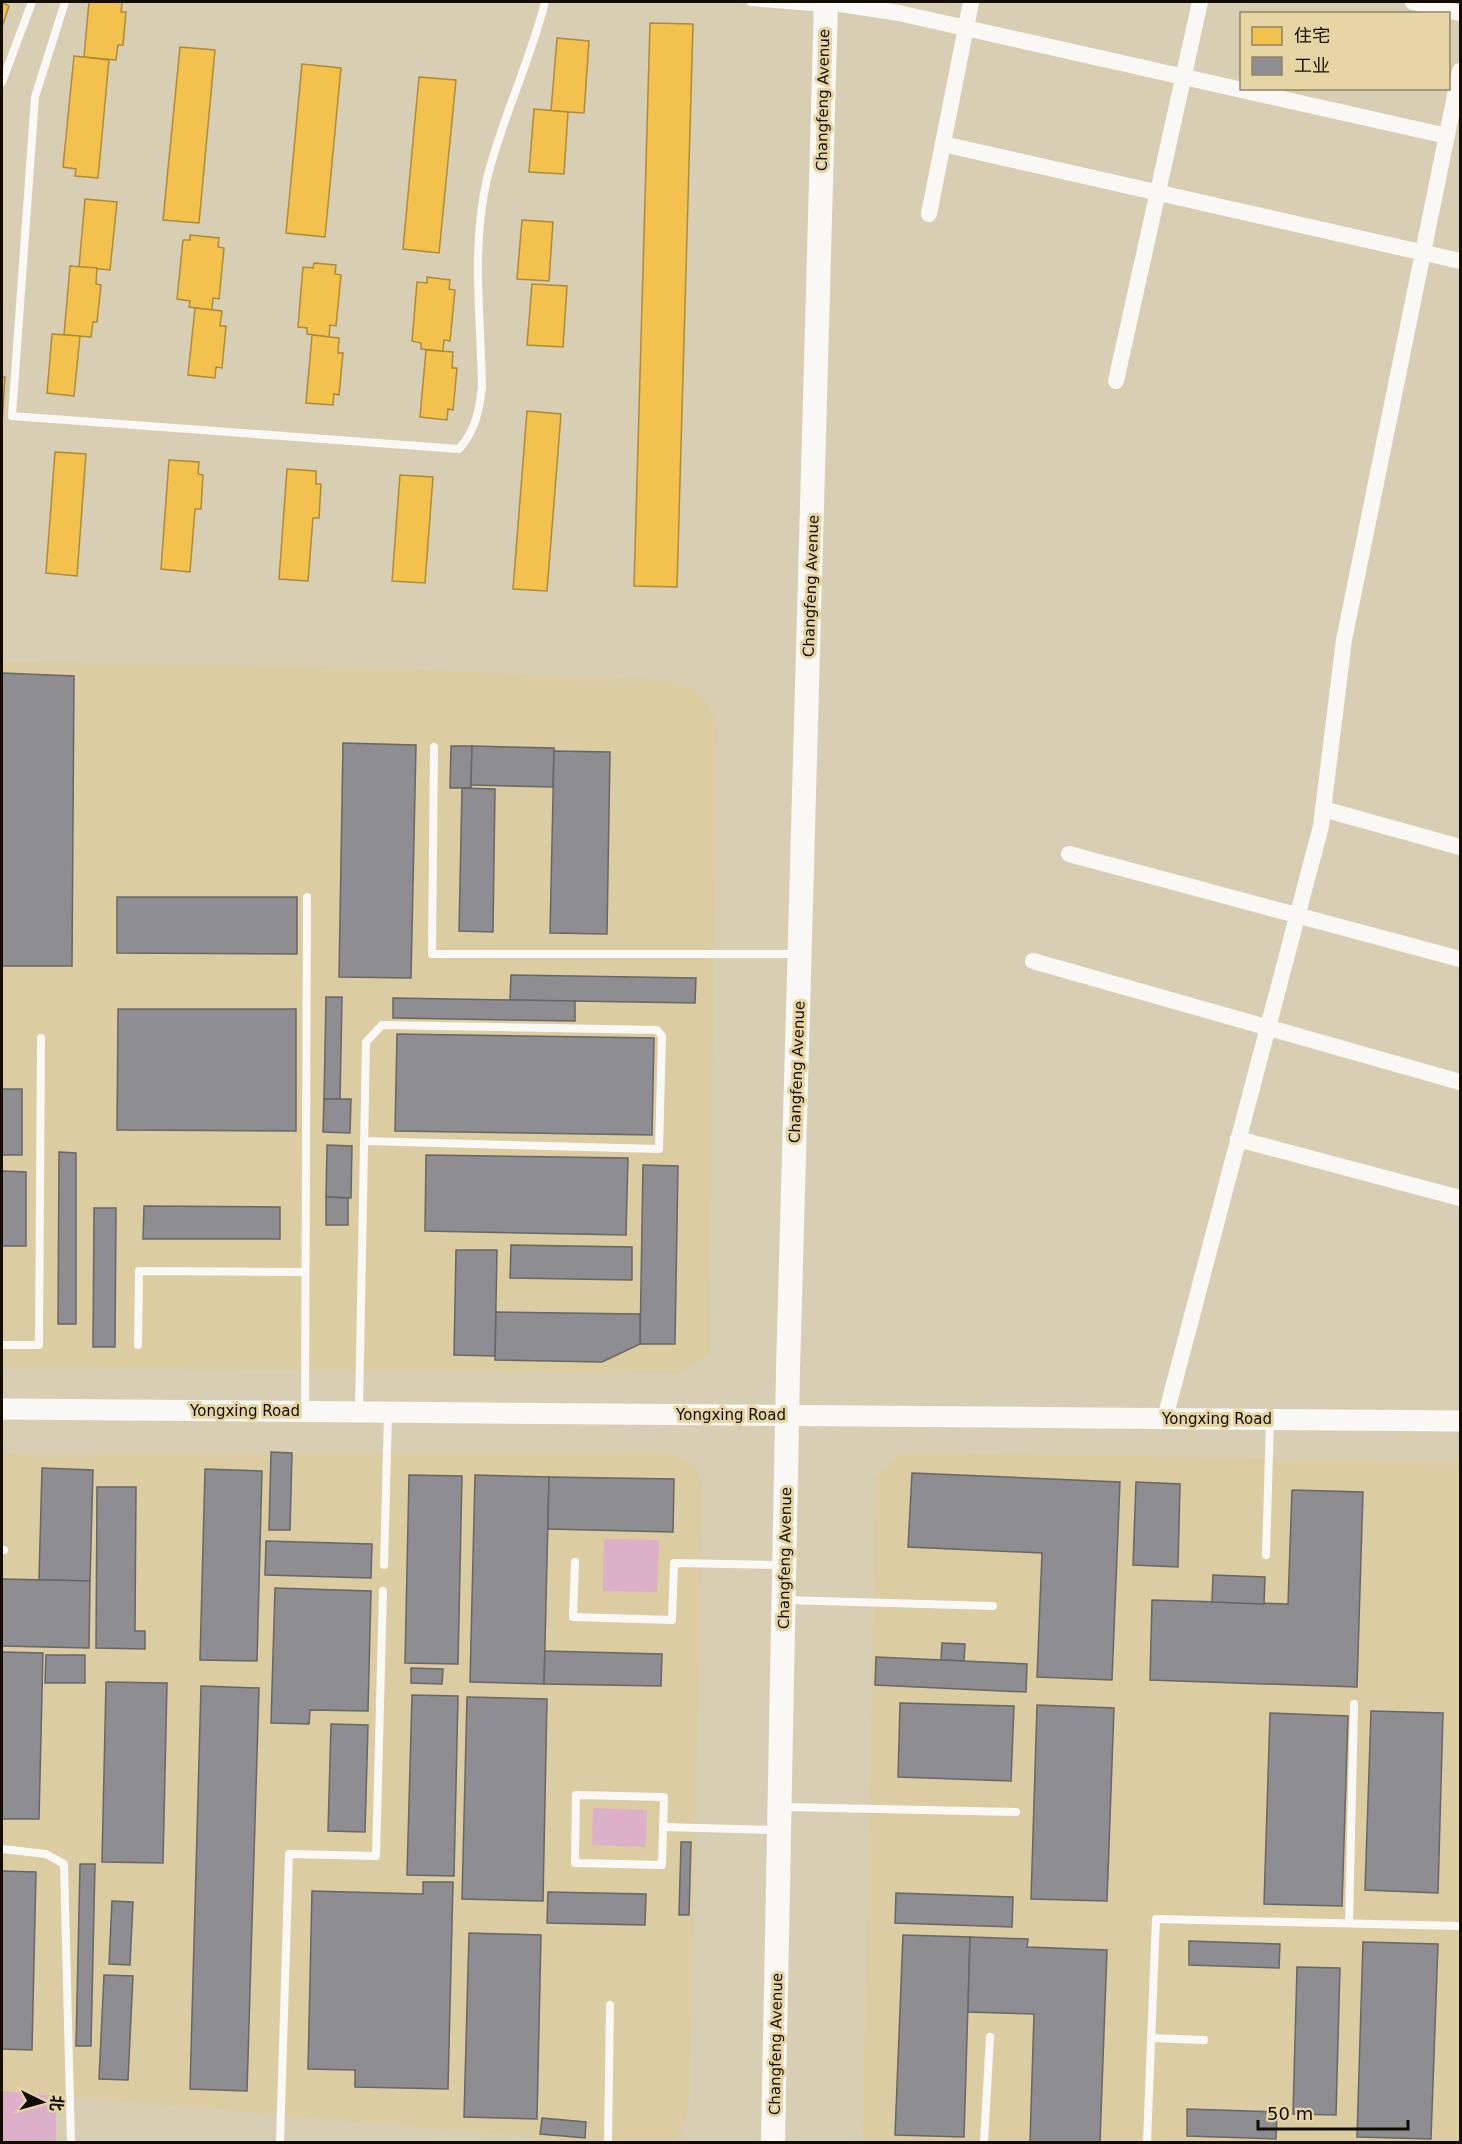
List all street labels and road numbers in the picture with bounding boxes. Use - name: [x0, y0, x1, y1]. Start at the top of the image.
- street label: Changfeng Avenue: [813, 29, 833, 171]
- street label: Changfeng Avenue: [800, 515, 822, 657]
- street label: Changfeng Avenue: [786, 1001, 808, 1143]
- street label: Yongxing Road: [189, 1402, 300, 1420]
- street label: Yongxing Road: [675, 1406, 786, 1424]
- street label: Yongxing Road: [1161, 1410, 1272, 1428]
- street label: Changfeng Avenue: [775, 1487, 795, 1629]
- street label: Changfeng Avenue: [766, 1973, 786, 2115]

